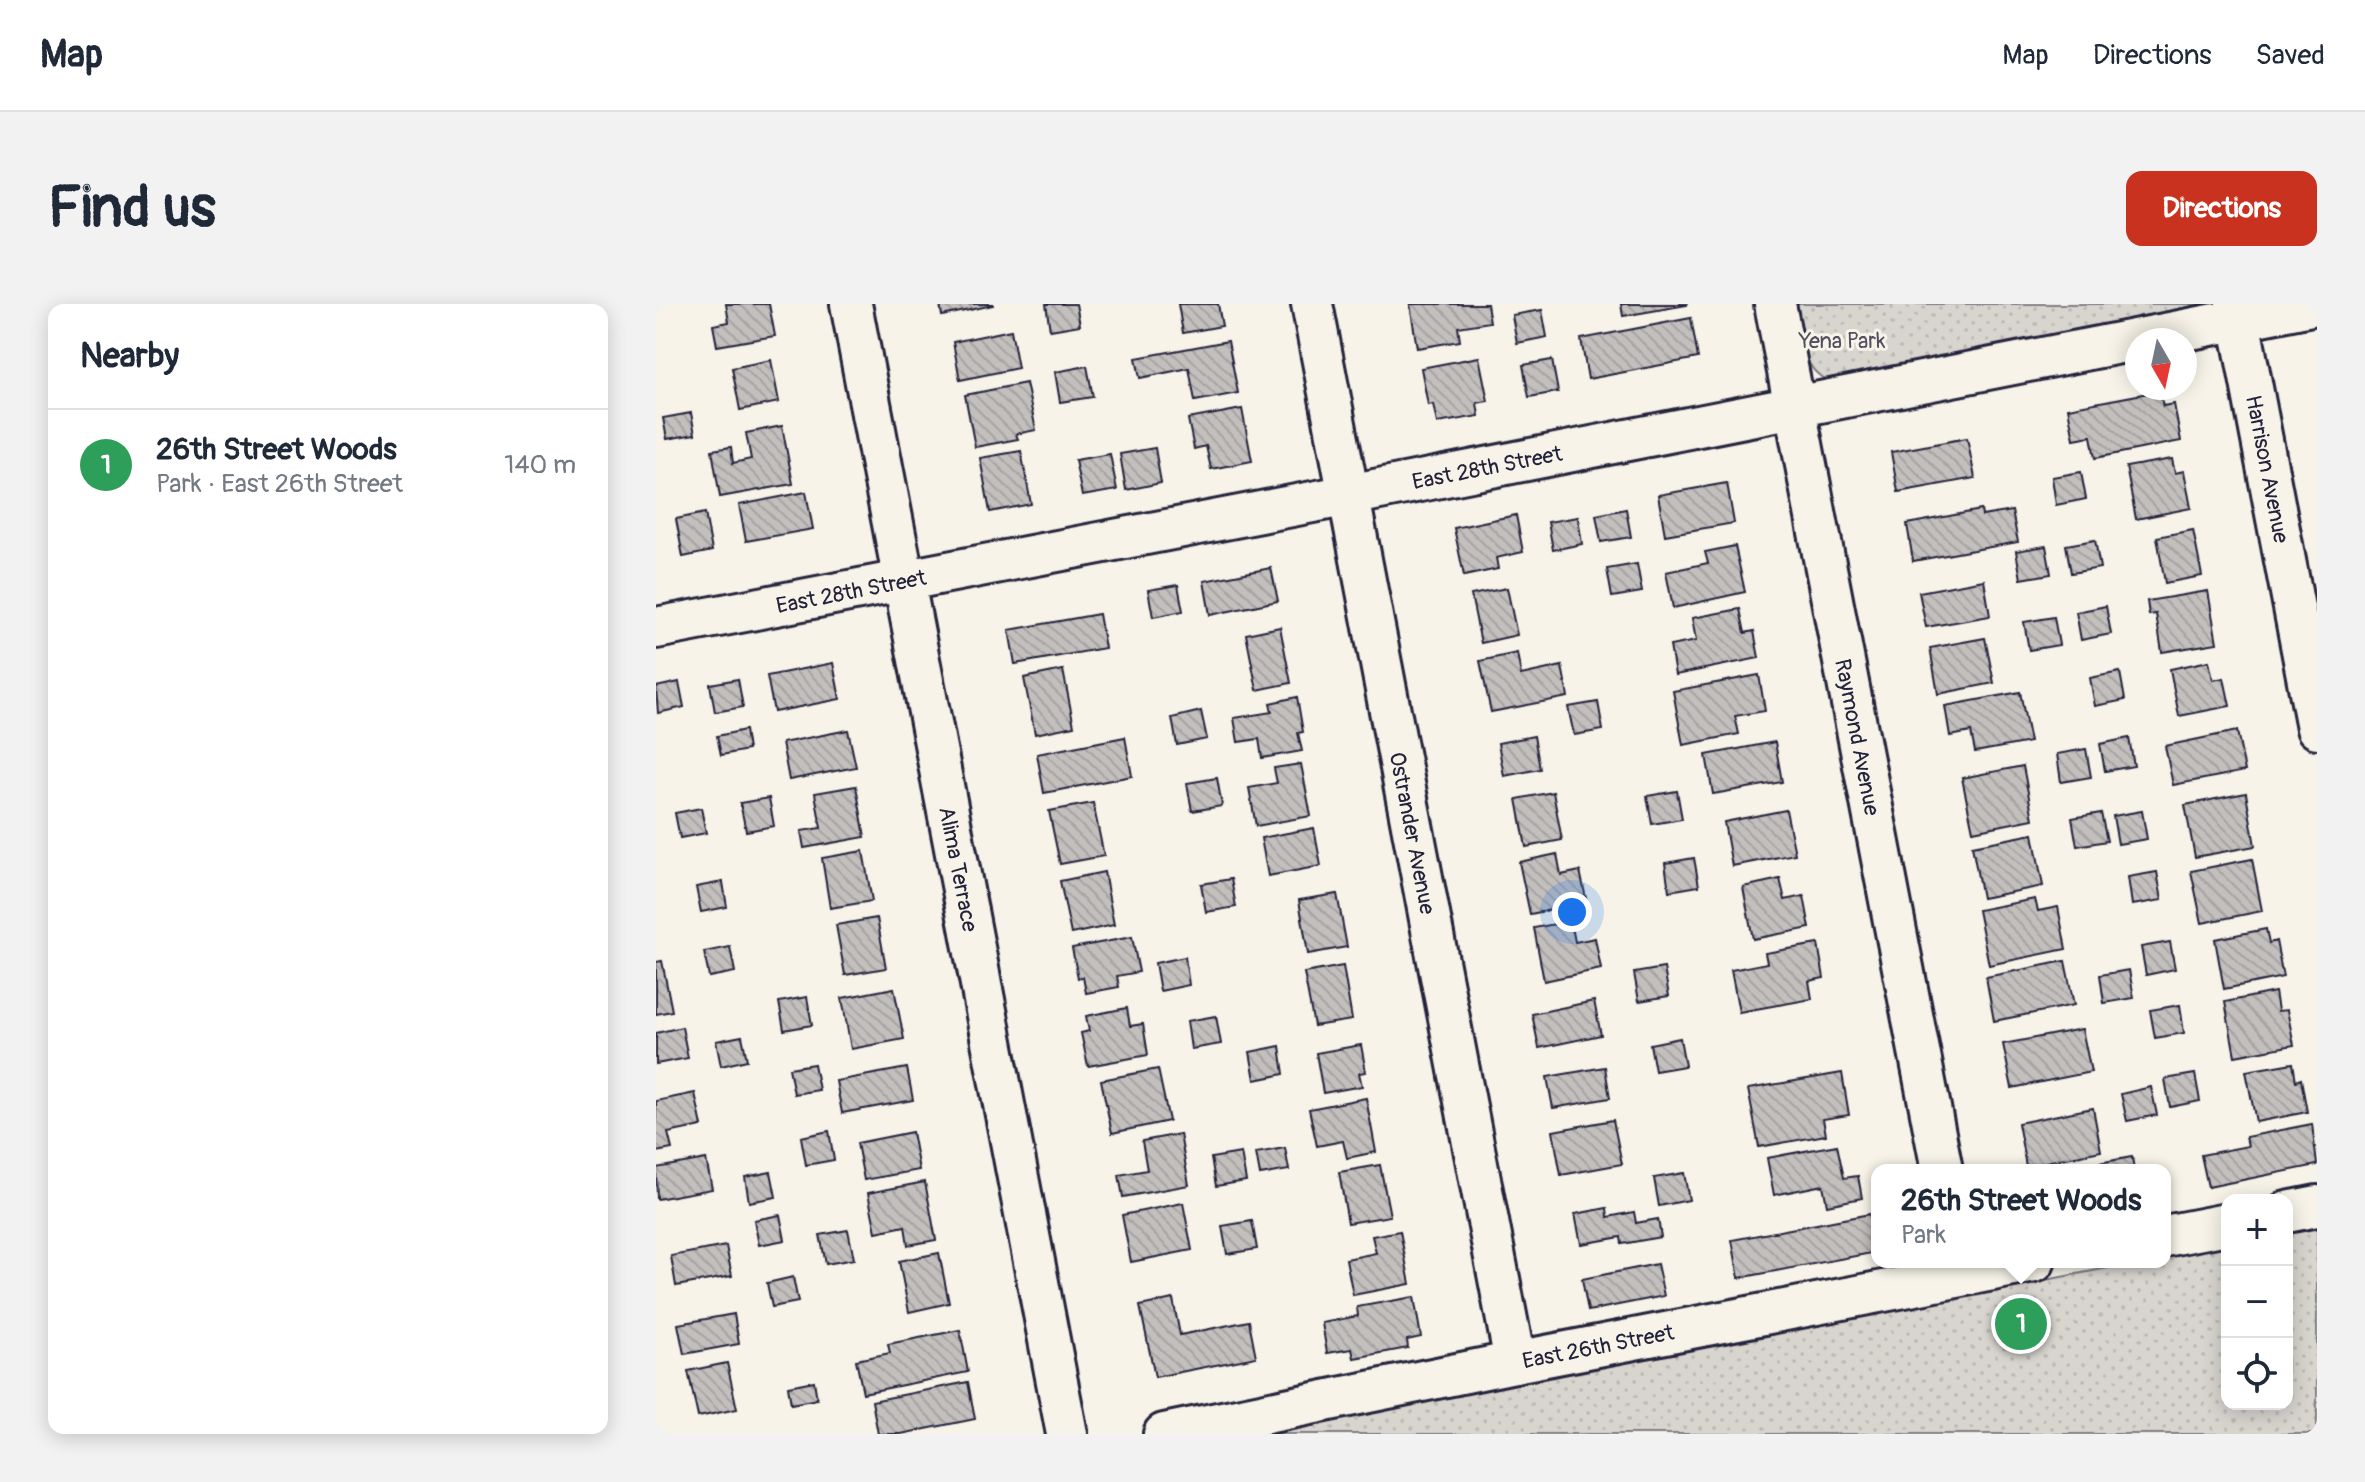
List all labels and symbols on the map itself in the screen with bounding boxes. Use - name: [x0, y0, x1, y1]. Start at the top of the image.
- park label: Yena Park: [1798, 327, 1885, 355]
- north arrow: [2125, 328, 2197, 400]
- street label: Harrison Avenue: [2239, 393, 2295, 546]
- street label: East 28th Street: [1410, 440, 1565, 496]
- street label: East 28th Street: [774, 564, 929, 620]
- street label: Raymond Avenue: [1828, 656, 1886, 818]
- street label: Ostrander Avenue: [1383, 750, 1441, 917]
- street label: Alima Terrace: [932, 804, 984, 934]
- your location: [1552, 892, 1592, 932]
- pin: 1: [1995, 1294, 2047, 1354]
- street label: East 26th Street: [1520, 1319, 1677, 1375]

